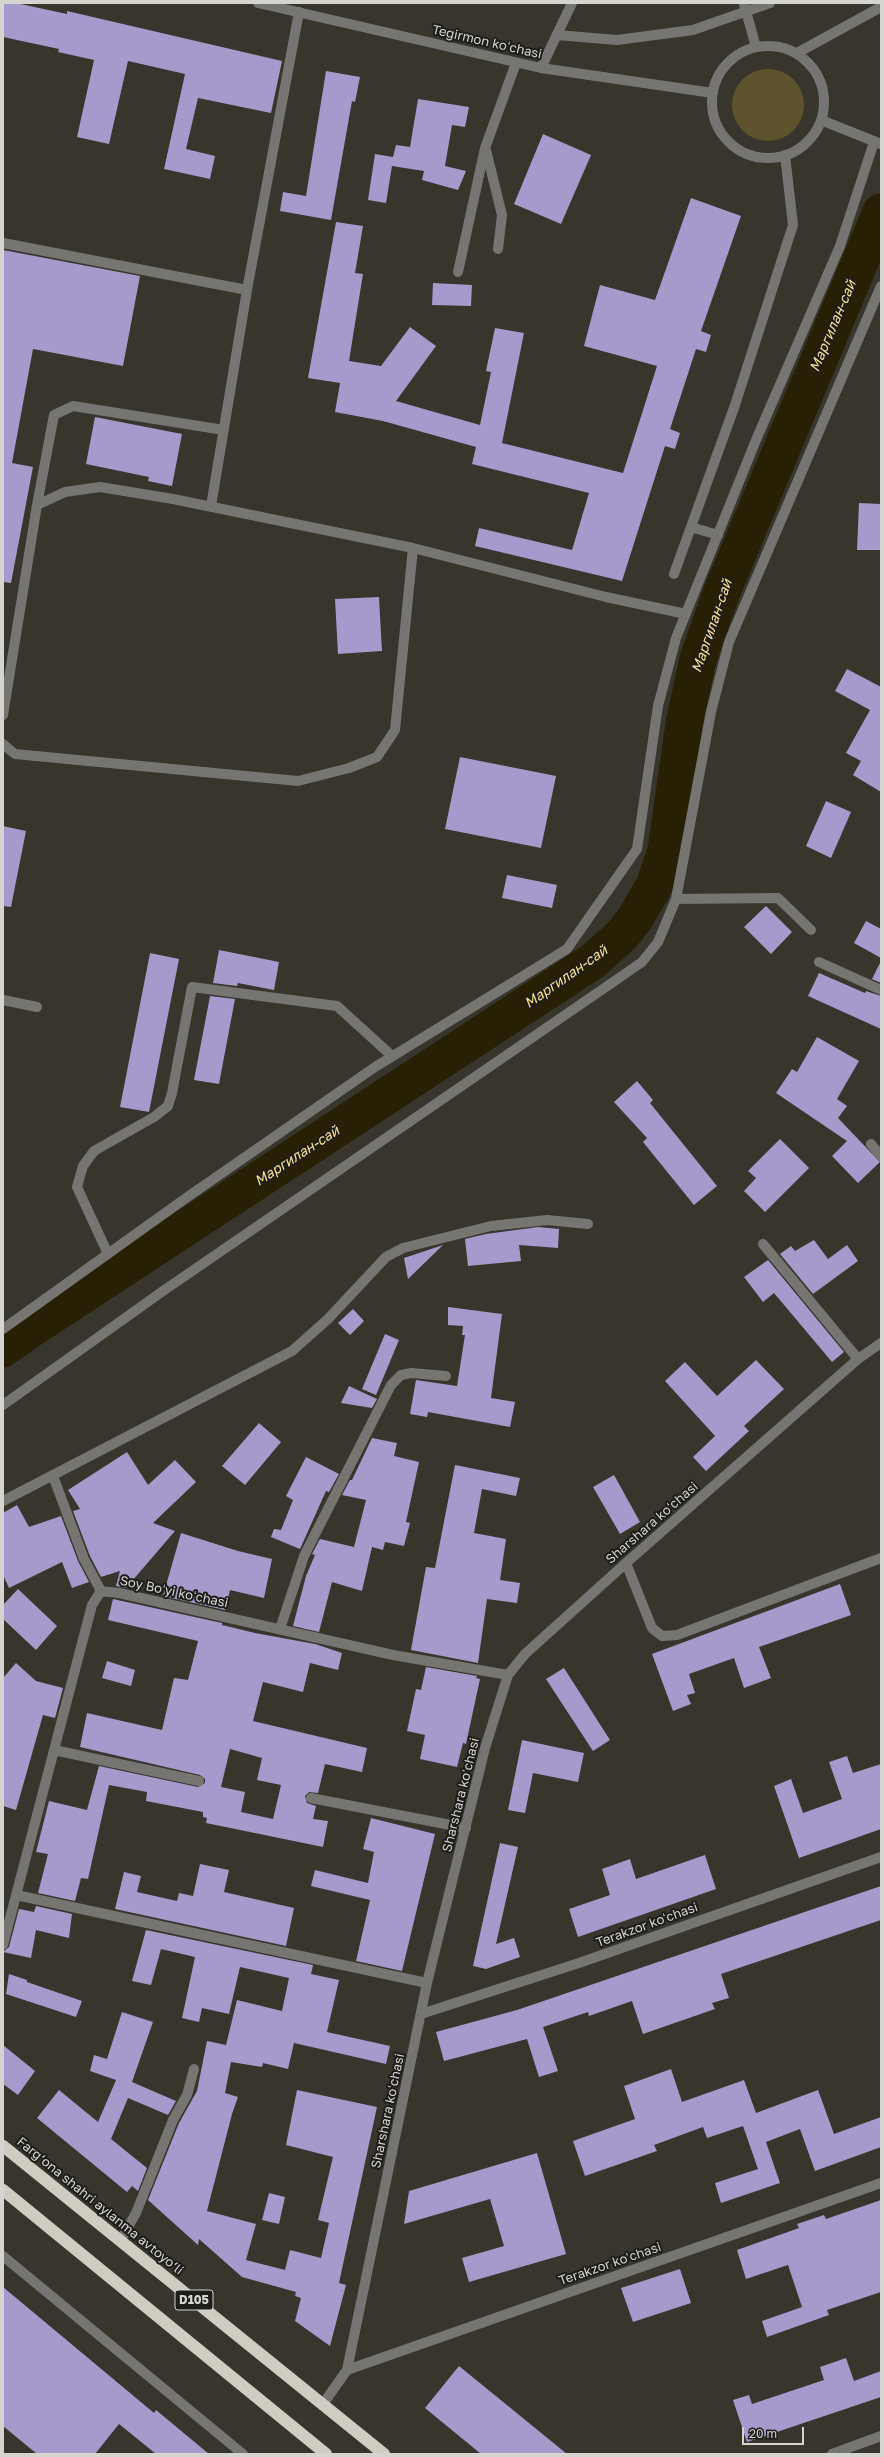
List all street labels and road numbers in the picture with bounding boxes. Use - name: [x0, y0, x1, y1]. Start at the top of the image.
- street label: Tegirmon koʻchasi: [431, 22, 543, 62]
- street label: Sharshara koʻchasi: [603, 1479, 701, 1567]
- street label: Soy Boʻyi koʻchasi: [118, 1573, 230, 1611]
- street label: Sharshara koʻchasi: [439, 1736, 483, 1854]
- street label: Terakzor koʻchasi: [594, 1899, 700, 1951]
- street label: Sharshara koʻchasi: [368, 2052, 408, 2170]
- street label: Farg‘ona shahri aylanma avtoyo‘li: [14, 2134, 186, 2278]
- street label: Terakzor koʻchasi: [557, 2239, 663, 2289]
- road number: D105: [175, 2290, 213, 2310]

